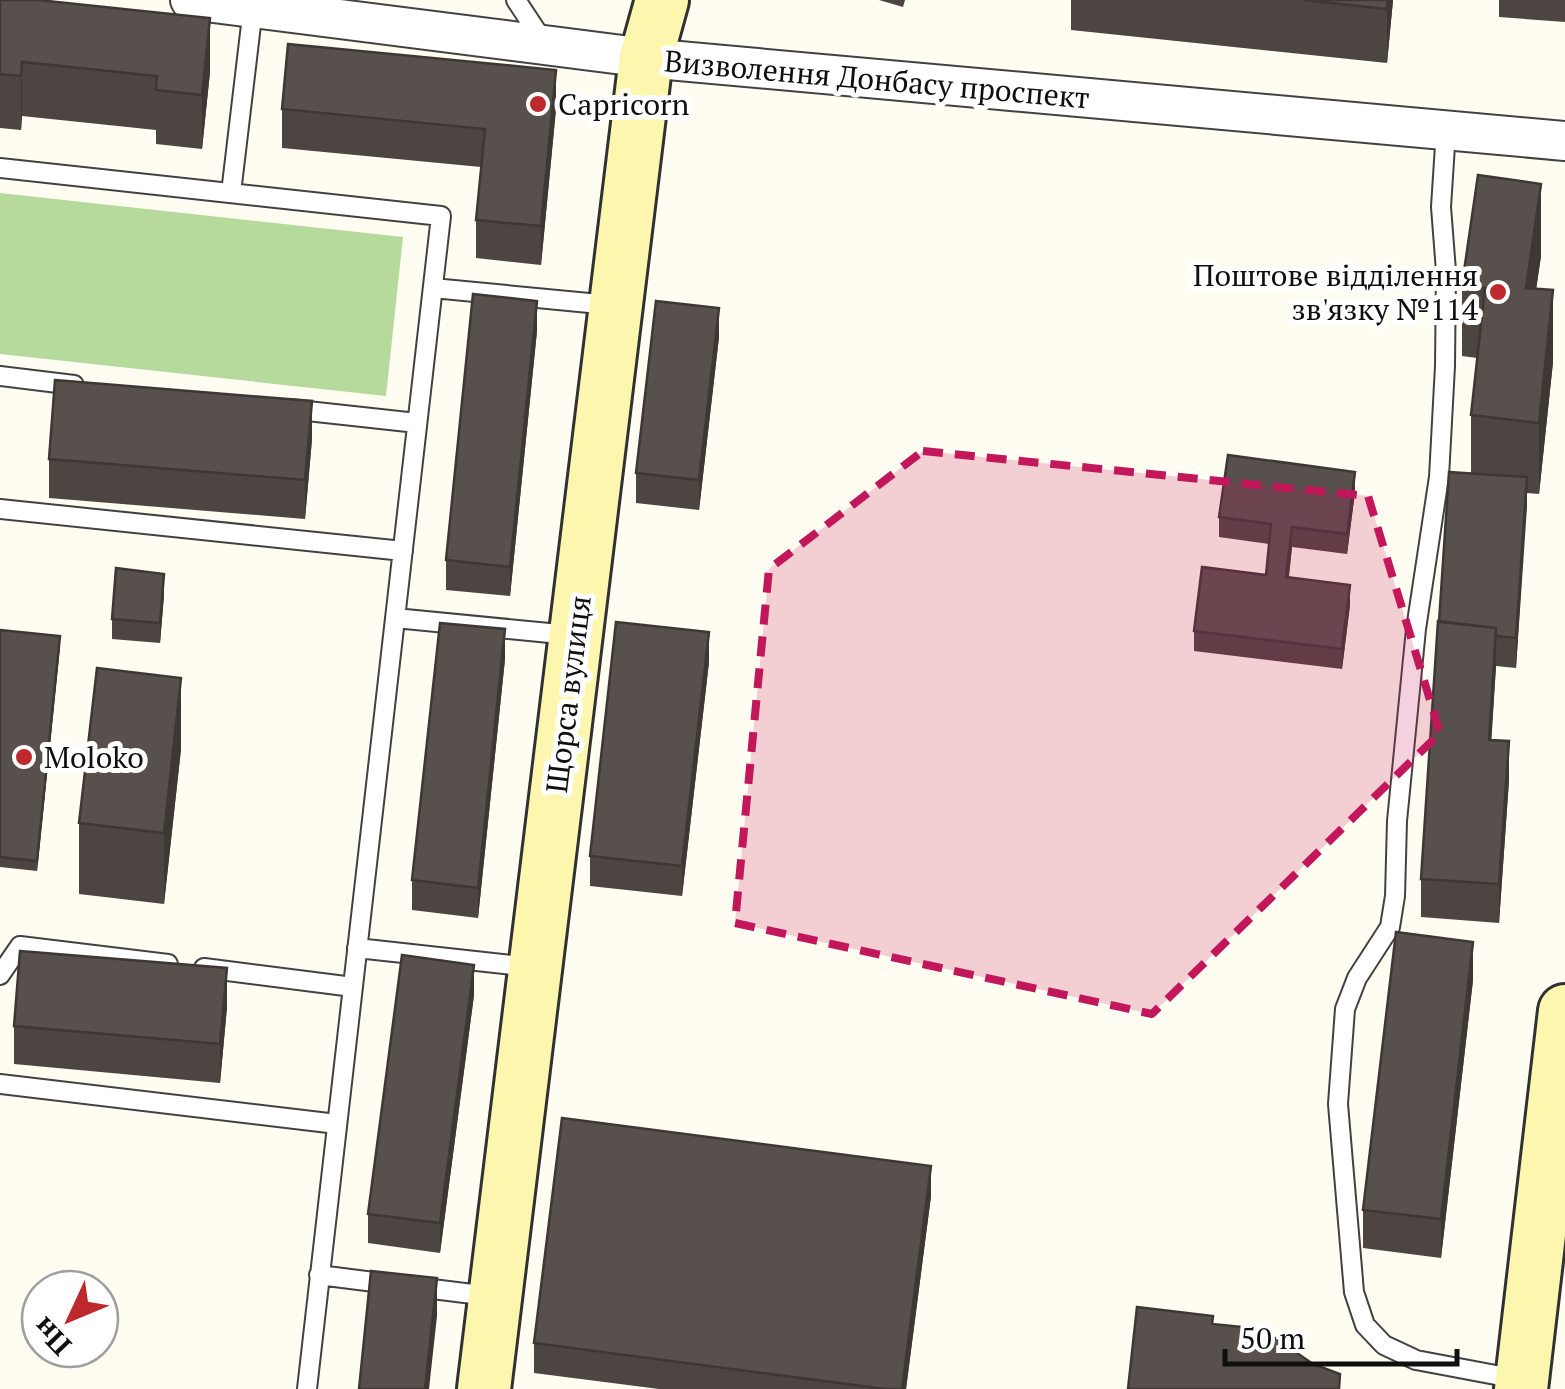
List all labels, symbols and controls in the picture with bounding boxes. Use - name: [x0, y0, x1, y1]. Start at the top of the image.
- street label: Визволення Донбасу проспект: [663, 40, 1091, 118]
- place label: Capricorn: [558, 84, 690, 124]
- marker: Capricorn: [527, 93, 549, 115]
- place label: Поштове відділення зв'язку №114: [1193, 255, 1478, 329]
- marker: Поштове відділення зв'язку №114: [1487, 281, 1509, 303]
- street label: Щорса вулиця: [536, 593, 600, 795]
- place label: Moloko: [44, 737, 144, 777]
- marker: Moloko: [13, 746, 35, 768]
- north arrow: [20, 1269, 120, 1369]
- scale bar: [1225, 1304, 1458, 1366]
- text: Пн: [25, 1310, 79, 1364]
- text: 50 m: [1240, 1318, 1305, 1358]

